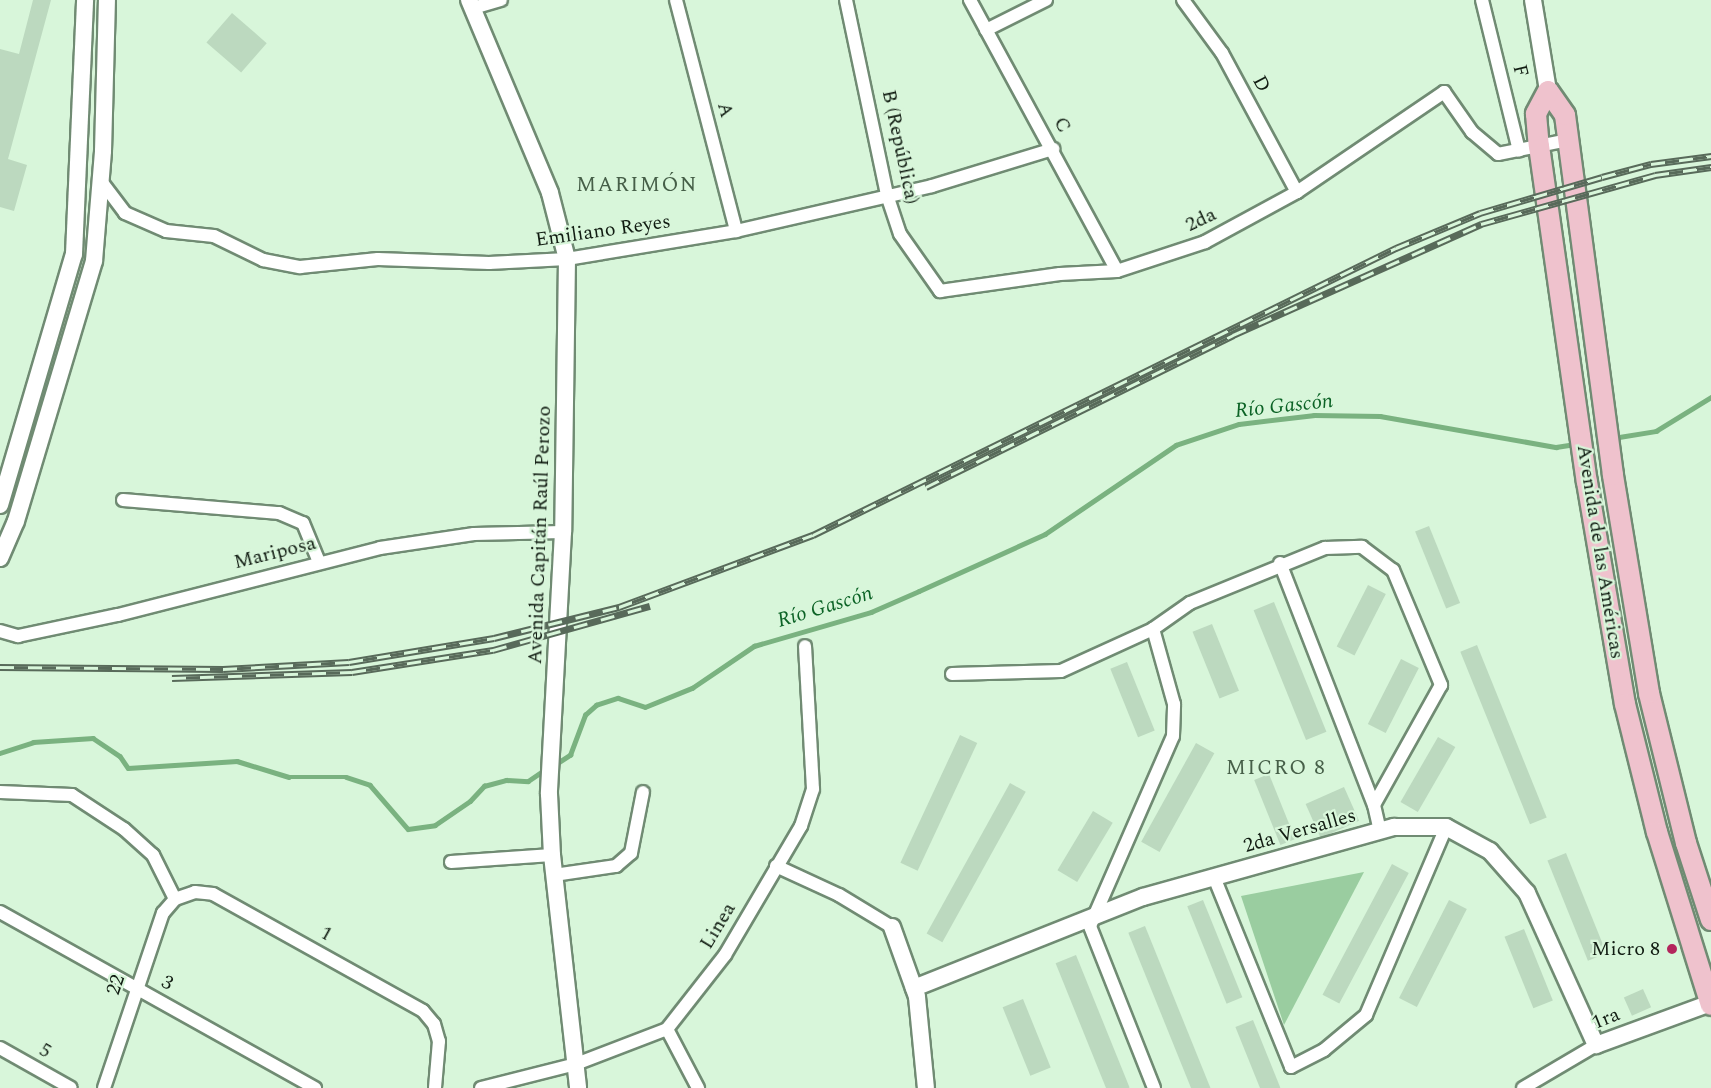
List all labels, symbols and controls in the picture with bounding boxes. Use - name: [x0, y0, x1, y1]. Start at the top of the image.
- street label: F: [1507, 62, 1533, 80]
- street label: D: [1247, 72, 1275, 96]
- street label: B (República): [876, 88, 924, 206]
- street label: A: [711, 100, 739, 120]
- street label: C: [1048, 113, 1076, 137]
- district label: MARIMÓN: [576, 172, 698, 198]
- street label: 2da: [1182, 203, 1220, 237]
- street label: Emiliano Reyes: [534, 210, 672, 252]
- water label: Río Gascón: [1234, 388, 1334, 424]
- street label: Avenida Capitán Raúl Perozo: [523, 405, 557, 665]
- street label: Avenida de las Américas: [1571, 443, 1629, 661]
- street label: Mariposa: [231, 531, 319, 575]
- water label: Río Gascón: [774, 581, 876, 633]
- district label: MICRO 8: [1226, 755, 1326, 781]
- street label: 2da Versalles: [1241, 804, 1359, 858]
- street label: Linea: [695, 898, 741, 954]
- street label: 1: [316, 921, 336, 947]
- place label: Micro 8: [1591, 937, 1660, 961]
- marker: Micro 8: [1665, 942, 1679, 956]
- street label: 3: [157, 970, 177, 996]
- street label: 22: [101, 972, 131, 998]
- street label: 1ra: [1589, 1003, 1623, 1035]
- street label: 5: [35, 1038, 55, 1064]

